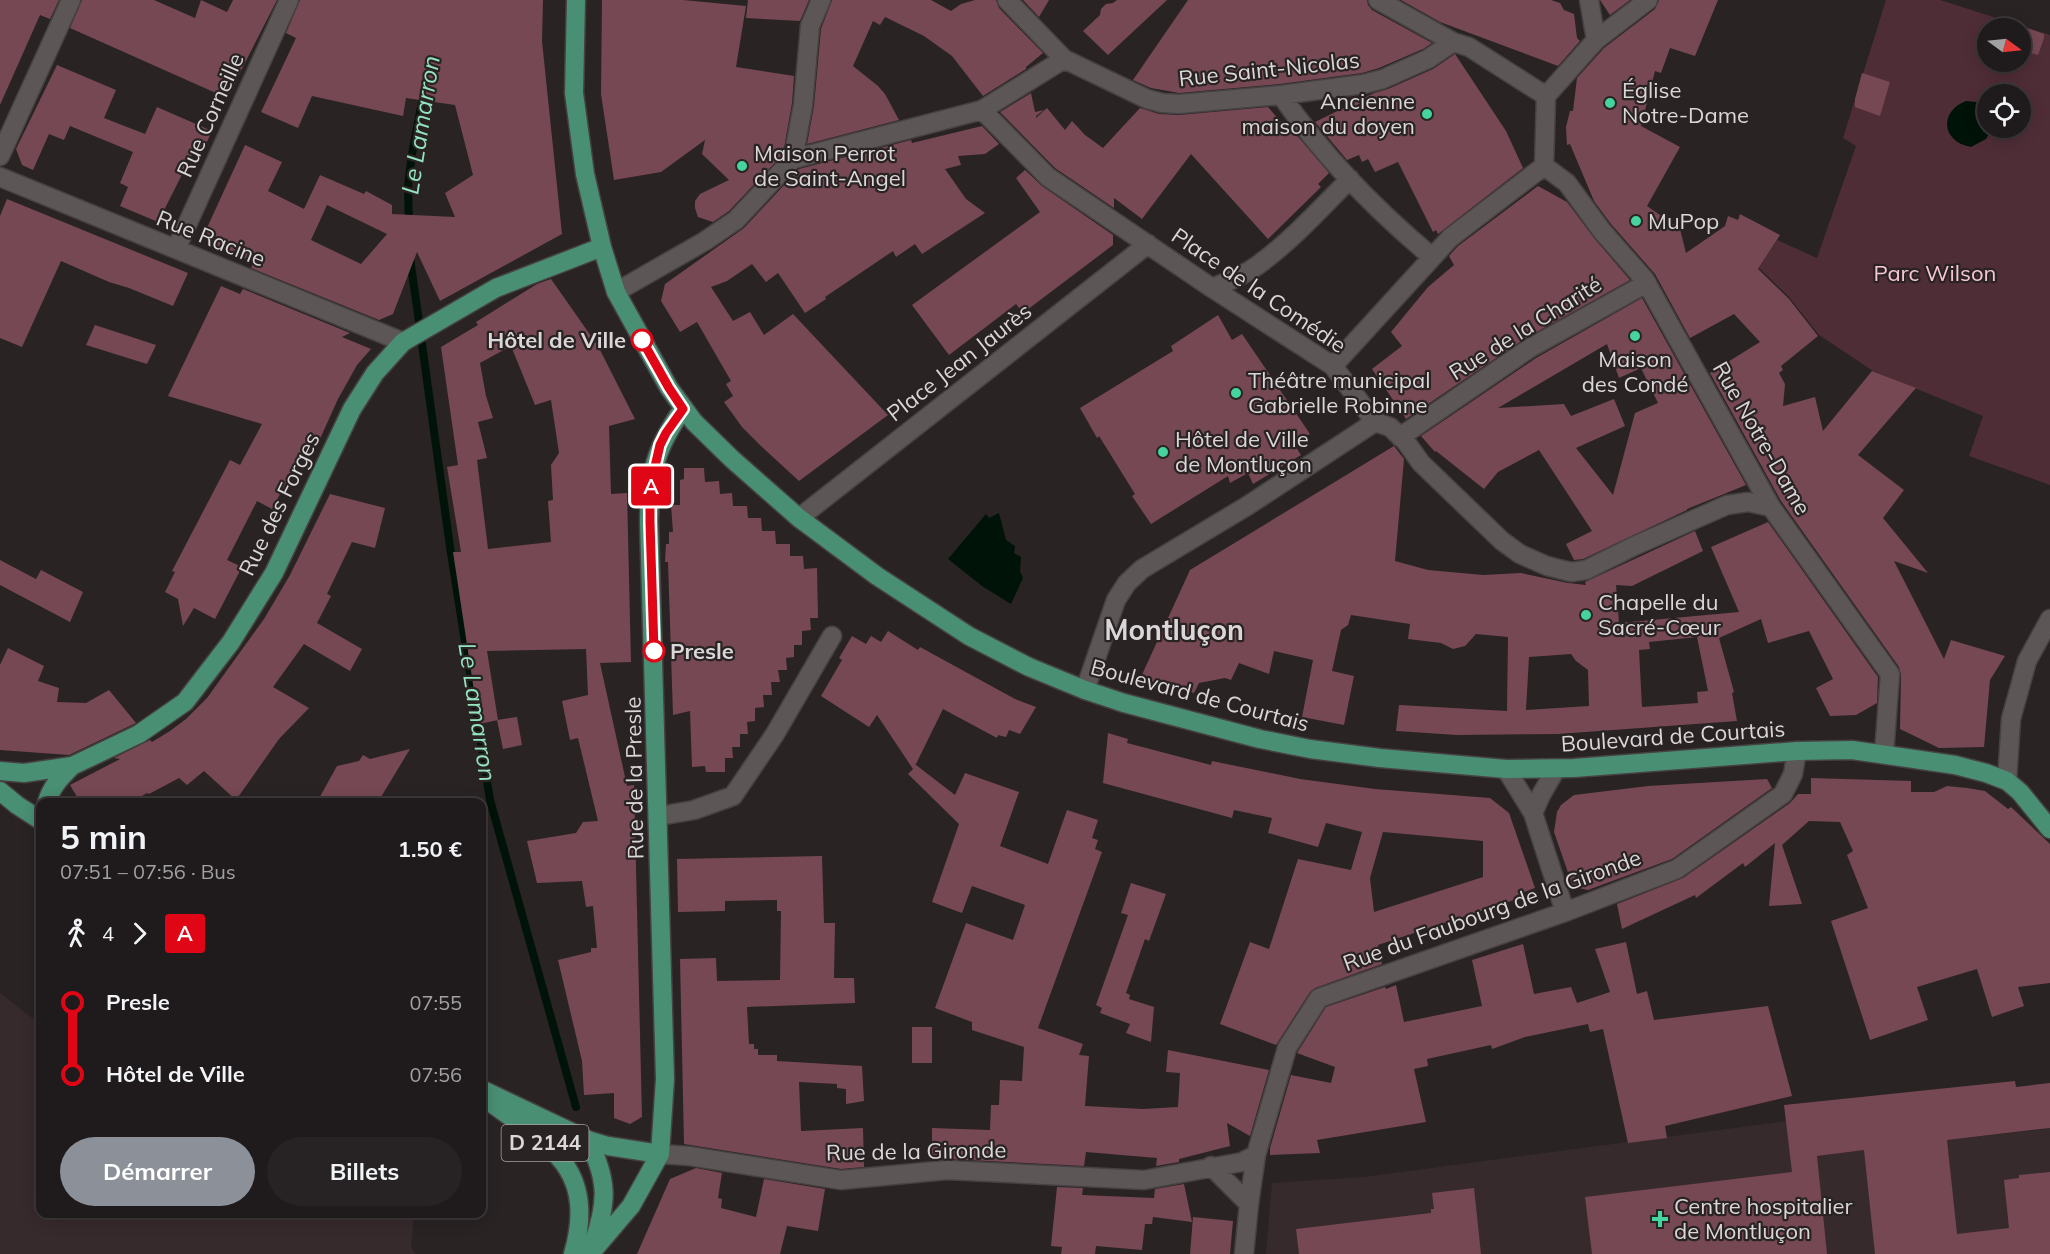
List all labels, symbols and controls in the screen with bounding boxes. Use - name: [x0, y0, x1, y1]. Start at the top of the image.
- north arrow: [1977, 18, 2031, 72]
- map controls: [1977, 18, 2031, 138]
- street label: Rue Saint-Nicolas: [1177, 46, 1361, 92]
- street label: Rue Corneille: [170, 49, 250, 181]
- water label: Le Lamarron: [394, 53, 446, 196]
- place label: Église Notre-Dame: [1622, 76, 1749, 129]
- button: locate: [1977, 84, 2031, 138]
- place label: Ancienne maison du doyen: [1242, 87, 1415, 140]
- marker: Église Notre-Dame: [1603, 96, 1617, 110]
- marker: Ancienne maison du doyen: [1420, 107, 1434, 121]
- place label: Maison Perrot de Saint-Angel: [754, 139, 906, 192]
- marker: Maison Perrot de Saint-Angel: [735, 159, 749, 173]
- street label: Rue Racine: [152, 203, 270, 273]
- place label: MuPop: [1648, 207, 1719, 235]
- marker: MuPop: [1629, 214, 1643, 228]
- street label: Place de la Comédie: [1166, 221, 1352, 359]
- park label: Parc Wilson: [1874, 259, 1996, 287]
- street label: Rue de la Charité: [1444, 270, 1606, 386]
- street label: Place Jean Jaurès: [881, 297, 1037, 427]
- place label: Hôtel de Ville: [487, 326, 626, 354]
- marker: Hôtel de Ville: [631, 329, 653, 351]
- marker: Maison des Condé: [1628, 329, 1642, 343]
- place label: Maison des Condé: [1582, 345, 1688, 398]
- street label: Rue Notre-Dame: [1707, 356, 1817, 520]
- place label: Théâtre municipal Gabrielle Robinne: [1248, 366, 1431, 419]
- marker: Théâtre municipal Gabrielle Robinne: [1229, 386, 1243, 400]
- place label: Hôtel de Ville de Montluçon: [1175, 425, 1312, 478]
- street label: Rue des Forges: [232, 428, 326, 580]
- marker: Hôtel de Ville de Montluçon: [1156, 445, 1170, 459]
- line badge: A: [632, 466, 670, 506]
- text: A: [643, 473, 659, 499]
- place label: Chapelle du Sacré-Cœur: [1598, 588, 1721, 641]
- marker: Chapelle du Sacré-Cœur: [1579, 608, 1593, 622]
- district label: Montluçon: [1104, 612, 1244, 647]
- place label: Presle: [670, 637, 734, 665]
- water label: Le Lamarron: [452, 640, 504, 783]
- marker: Presle: [643, 640, 665, 662]
- street label: Boulevard de Courtais: [1088, 652, 1312, 738]
- street label: Rue de la Presle: [619, 696, 649, 860]
- street label: Boulevard de Courtais: [1560, 714, 1786, 758]
- text: 5 min: [60, 816, 147, 857]
- text: 1.50 €: [398, 835, 462, 863]
- street label: Rue du Faubourg de la Gironde: [1339, 843, 1645, 977]
- text: 07:51 – 07:56 · Bus: [60, 859, 236, 884]
- icon: walk: [60, 917, 93, 950]
- icon: forward: [123, 917, 156, 950]
- text: A: [177, 920, 193, 946]
- text: 4: [102, 921, 114, 946]
- text: Presle: [106, 988, 170, 1016]
- text: 07:55: [409, 990, 462, 1015]
- text: Hôtel de Ville: [106, 1060, 245, 1088]
- text: 07:56: [409, 1062, 462, 1087]
- road number: D 2144: [502, 1125, 588, 1161]
- street label: Rue de la Gironde: [826, 1135, 1006, 1167]
- button: Démarrer: [60, 1137, 255, 1206]
- button: Billets: [267, 1137, 462, 1206]
- place label: Centre hospitalier de Montluçon: [1674, 1192, 1853, 1245]
- marker: Centre hospitalier de Montluçon: [1651, 1210, 1669, 1228]

